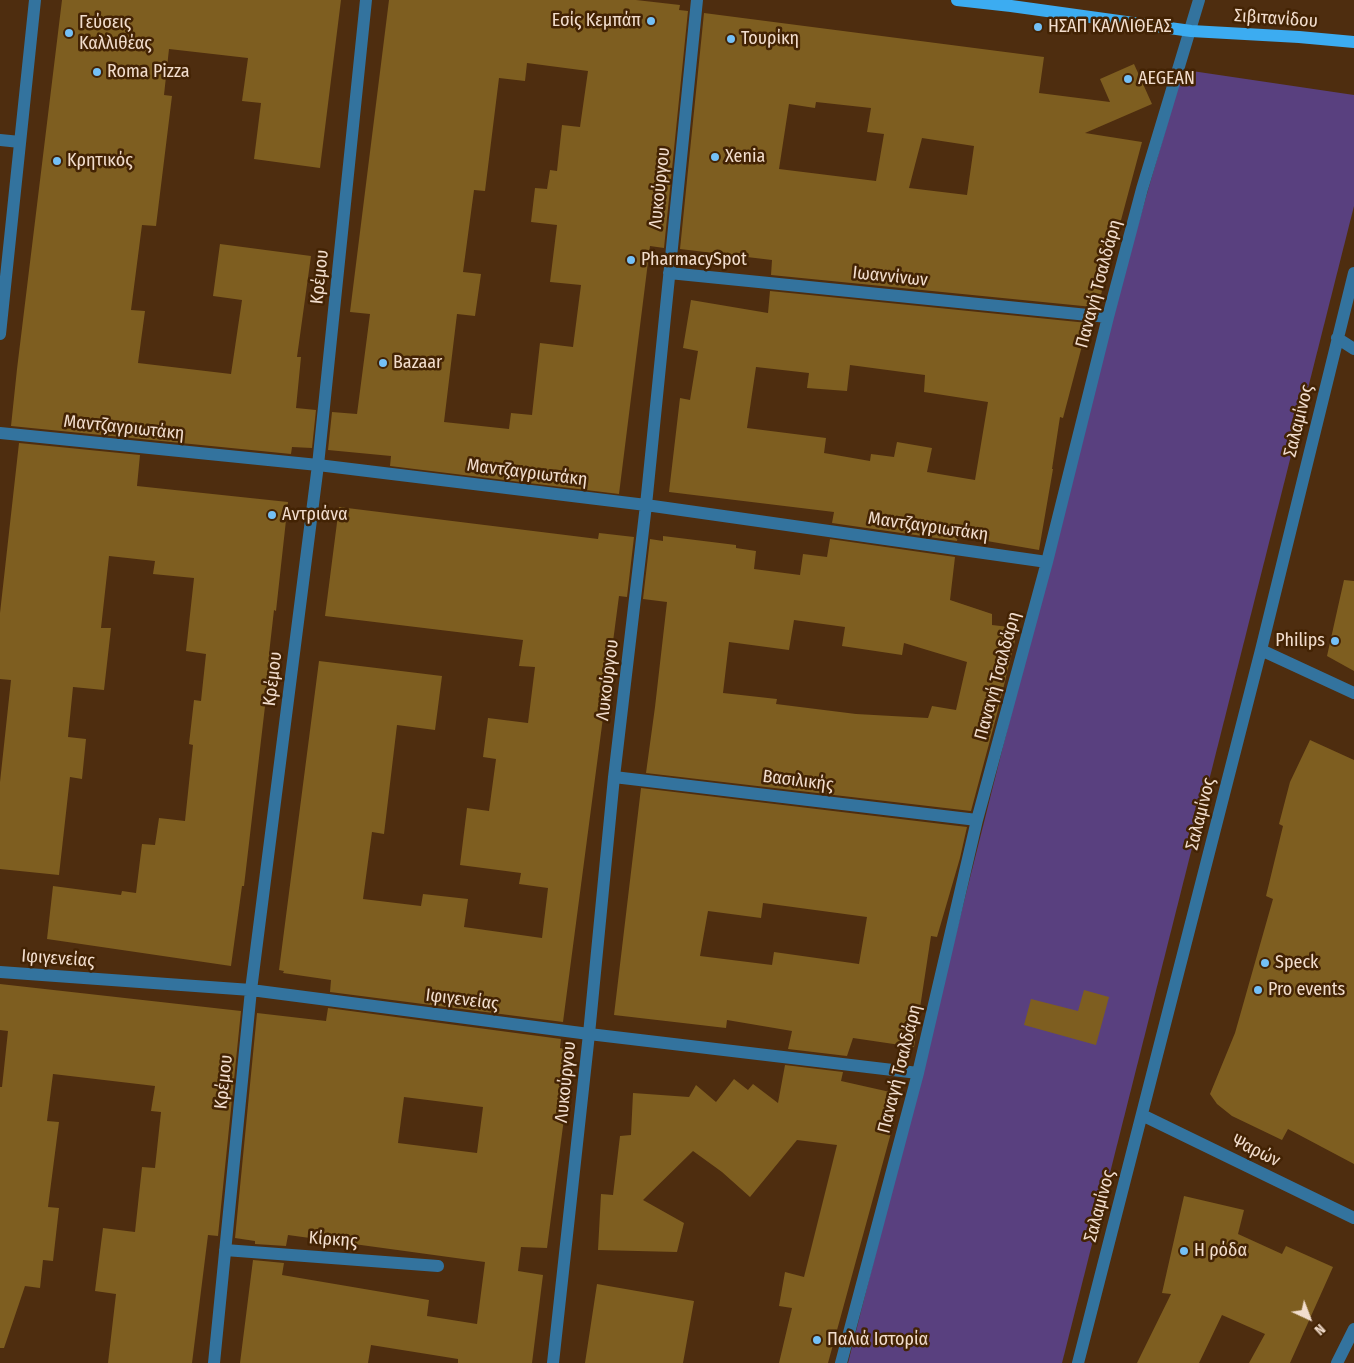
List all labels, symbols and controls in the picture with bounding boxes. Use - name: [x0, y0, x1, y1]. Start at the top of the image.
- street label: Σιβιτανίδου: [1233, 5, 1319, 33]
- place label: Εσίς Κεμπάπ: [552, 10, 641, 32]
- place label: Γεύσεις Καλλιθέας: [79, 12, 152, 54]
- marker: Εσίς Κεμπάπ: [645, 15, 657, 27]
- place label: ΗΣΑΠ ΚΑΛΛΙΘΕΑΣ: [1048, 16, 1172, 38]
- marker: ΗΣΑΠ ΚΑΛΛΙΘΕΑΣ: [1032, 21, 1044, 33]
- marker: Γεύσεις Καλλιθέας: [63, 27, 75, 39]
- place label: Τουρίκη: [741, 28, 799, 50]
- marker: Τουρίκη: [725, 33, 737, 45]
- place label: Roma Pizza: [107, 61, 190, 83]
- marker: Roma Pizza: [91, 66, 103, 78]
- place label: AEGEAN: [1138, 68, 1195, 90]
- marker: AEGEAN: [1122, 73, 1134, 85]
- street label: Λυκούργου: [645, 146, 675, 230]
- place label: Xenia: [725, 146, 765, 168]
- place label: Κρητικός: [67, 150, 133, 172]
- marker: Xenia: [709, 151, 721, 163]
- marker: Κρητικός: [51, 155, 63, 167]
- street label: Παναγή Τσαλδάρη: [1071, 217, 1127, 351]
- street label: Κρέμου: [306, 249, 334, 305]
- place label: PharmacySpot: [641, 249, 747, 271]
- marker: PharmacySpot: [625, 254, 637, 266]
- street label: Ιωαννίνων: [851, 262, 929, 292]
- place label: Bazaar: [393, 352, 442, 374]
- marker: Bazaar: [377, 357, 389, 369]
- street label: Σαλαμίνος: [1280, 383, 1318, 459]
- street label: Μαντζαγριωτάκη: [63, 411, 185, 445]
- street label: Μαντζαγριωτάκη: [465, 455, 589, 491]
- place label: Αντριάνα: [282, 504, 348, 526]
- street label: Μαντζαγριωτάκη: [866, 508, 990, 546]
- marker: Αντριάνα: [266, 509, 278, 521]
- street label: Παναγή Τσαλδάρη: [970, 609, 1026, 743]
- place label: Philips: [1275, 630, 1325, 652]
- marker: Philips: [1329, 635, 1341, 647]
- street label: Λυκούργου: [592, 638, 624, 722]
- street label: Κρέμου: [259, 650, 287, 708]
- street label: Βασιλικής: [761, 766, 835, 796]
- street label: Σαλαμίνος: [1182, 776, 1220, 852]
- street label: Ιφιγενείας: [21, 946, 95, 972]
- place label: Speck: [1275, 952, 1318, 974]
- marker: Speck: [1259, 957, 1271, 969]
- place label: Pro events: [1268, 979, 1345, 1001]
- marker: Pro events: [1252, 984, 1264, 996]
- street label: Ιφιγενείας: [424, 985, 500, 1015]
- street label: Παναγή Τσαλδάρη: [874, 1002, 926, 1136]
- street label: Λυκούργου: [551, 1040, 581, 1124]
- street label: Κρέμου: [210, 1054, 238, 1110]
- street label: Ψαρών: [1229, 1130, 1283, 1172]
- street label: Σαλαμίνος: [1080, 1168, 1120, 1244]
- street label: Κίρκης: [308, 1228, 358, 1252]
- place label: Η ρόδα: [1194, 1240, 1247, 1262]
- marker: Η ρόδα: [1178, 1245, 1190, 1257]
- north arrow: [1284, 1293, 1334, 1343]
- text: N: [1311, 1320, 1328, 1338]
- place label: Παλιά Ιστορία: [827, 1329, 928, 1351]
- marker: Παλιά Ιστορία: [811, 1334, 823, 1346]

